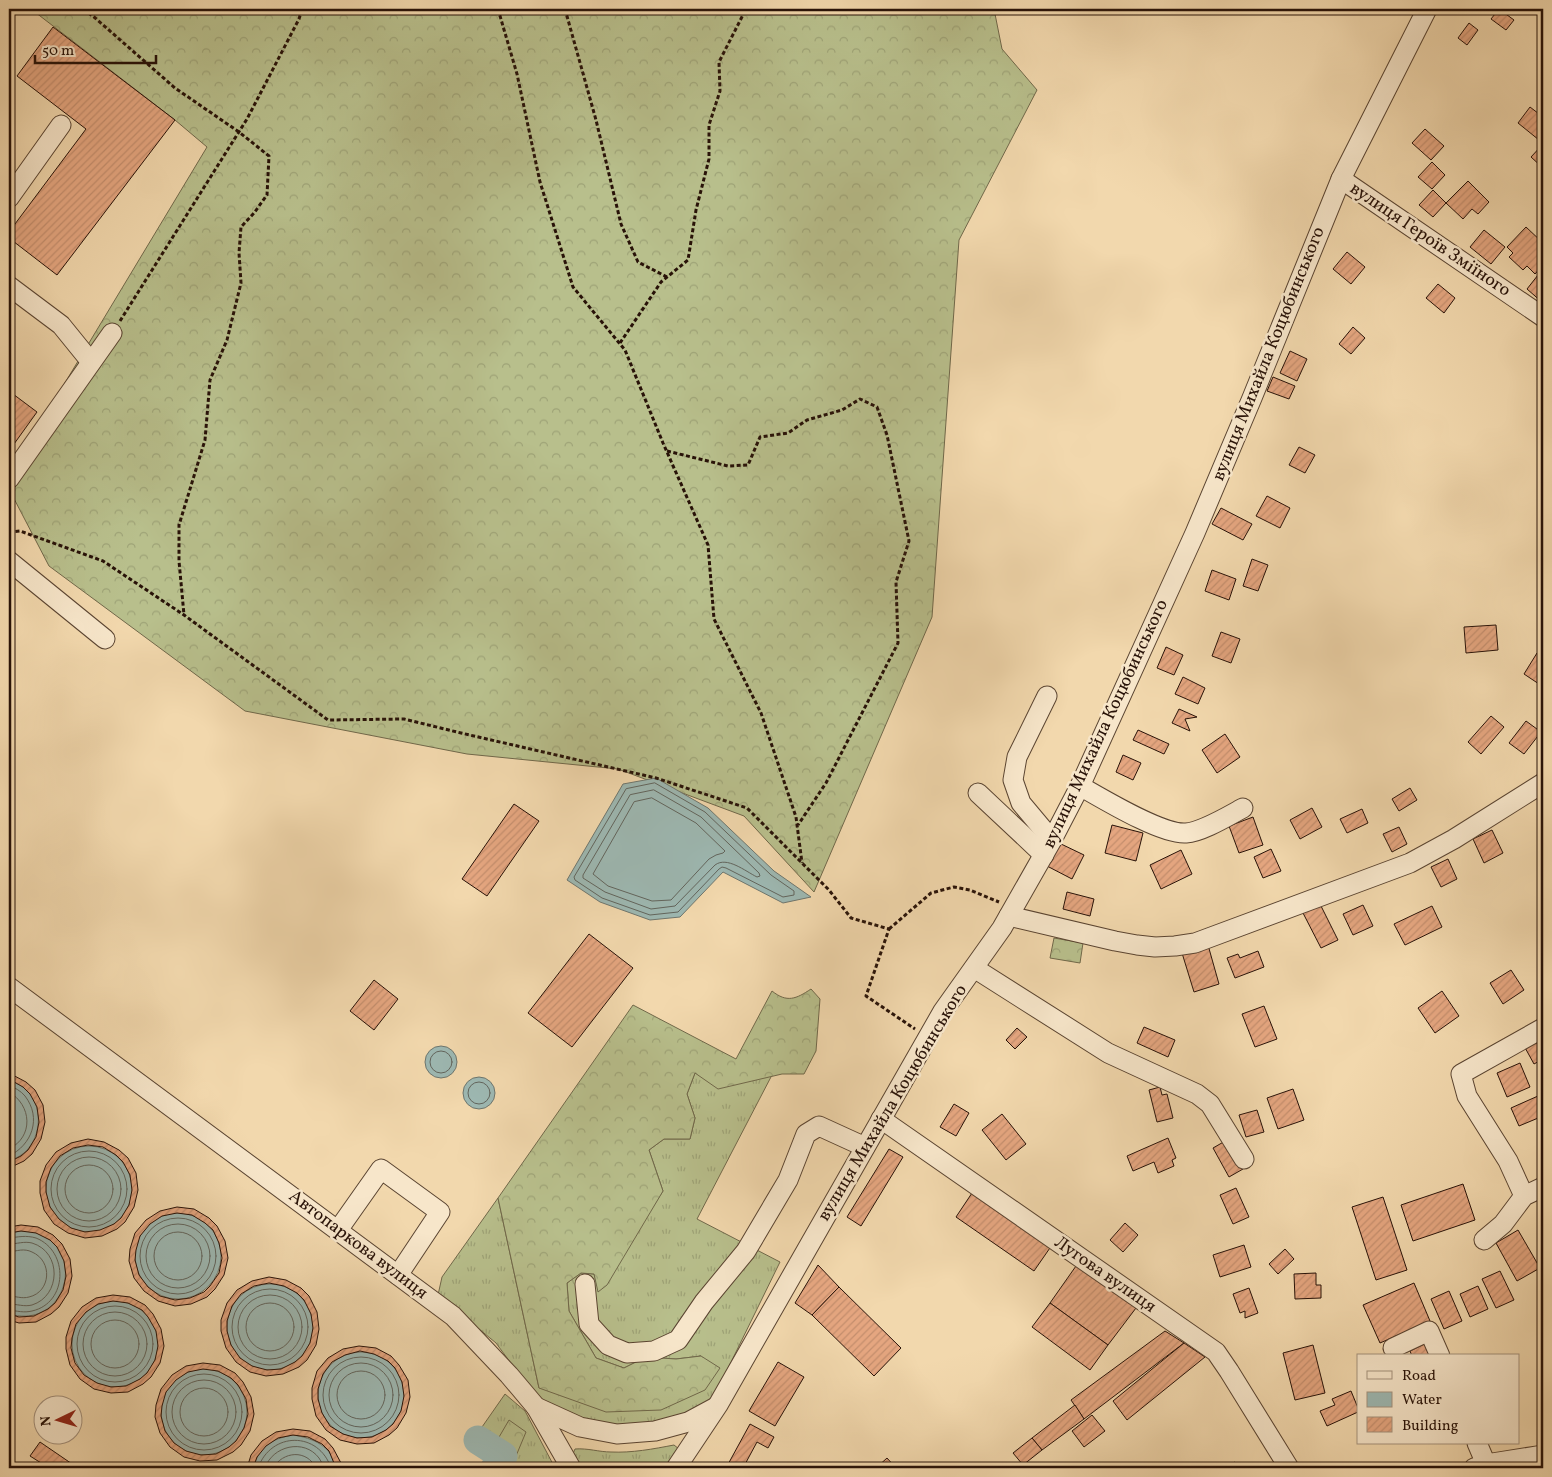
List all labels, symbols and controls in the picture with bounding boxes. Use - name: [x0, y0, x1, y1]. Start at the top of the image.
- scale bar: [35, 32, 156, 64]
- text: 50 m: [42, 41, 74, 62]
- street label: вулиця Героїв Зміїного: [1345, 177, 1515, 303]
- street label: вулиця Михайла Коцюбинського: [1206, 223, 1332, 485]
- street label: вулиця Михайла Коцюбинського: [1037, 595, 1175, 853]
- street label: вулиця Михайла Коцюбинського: [812, 980, 974, 1226]
- street label: Автопаркова вулиця: [283, 1184, 433, 1306]
- street label: Лугова вулиця: [1049, 1231, 1161, 1319]
- legend: [1357, 1354, 1520, 1444]
- text: Road: [1402, 1366, 1436, 1387]
- text: Water: [1402, 1390, 1442, 1411]
- north arrow: [32, 1394, 82, 1444]
- text: N: [37, 1415, 56, 1427]
- text: Building: [1402, 1416, 1459, 1437]

